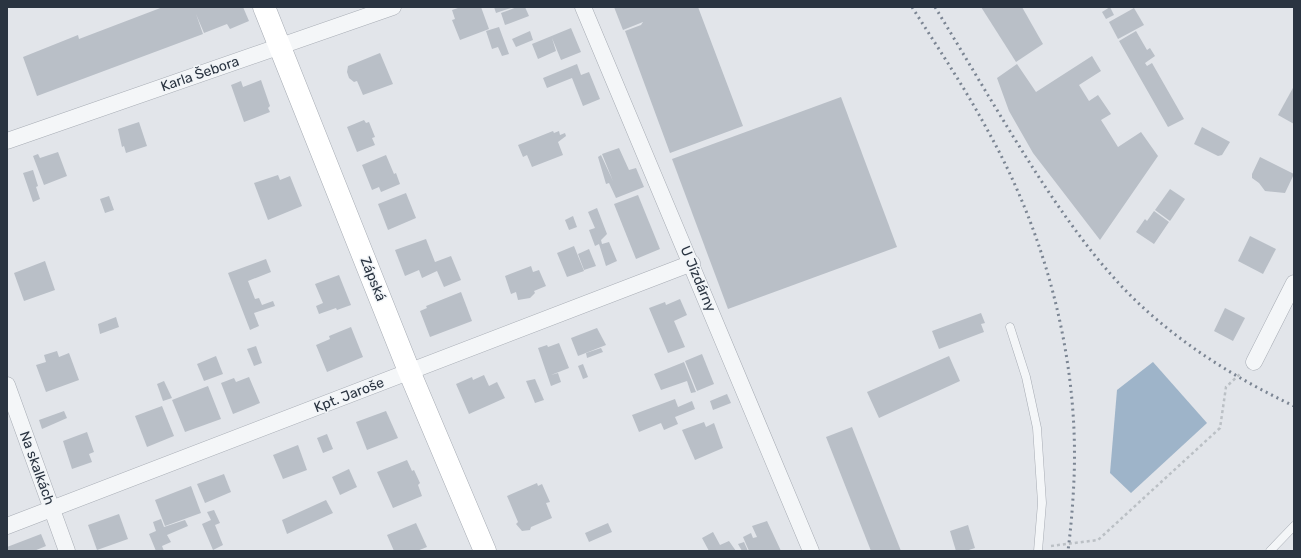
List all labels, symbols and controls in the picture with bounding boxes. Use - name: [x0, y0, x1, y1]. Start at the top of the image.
- street label: Karla Šebora: [158, 52, 241, 95]
- street label: U Jízdárny: [677, 243, 720, 315]
- street label: Zápská: [356, 254, 390, 304]
- street label: Kpt. Jaroše: [311, 374, 387, 416]
- street label: Na skalkách: [16, 429, 58, 507]

